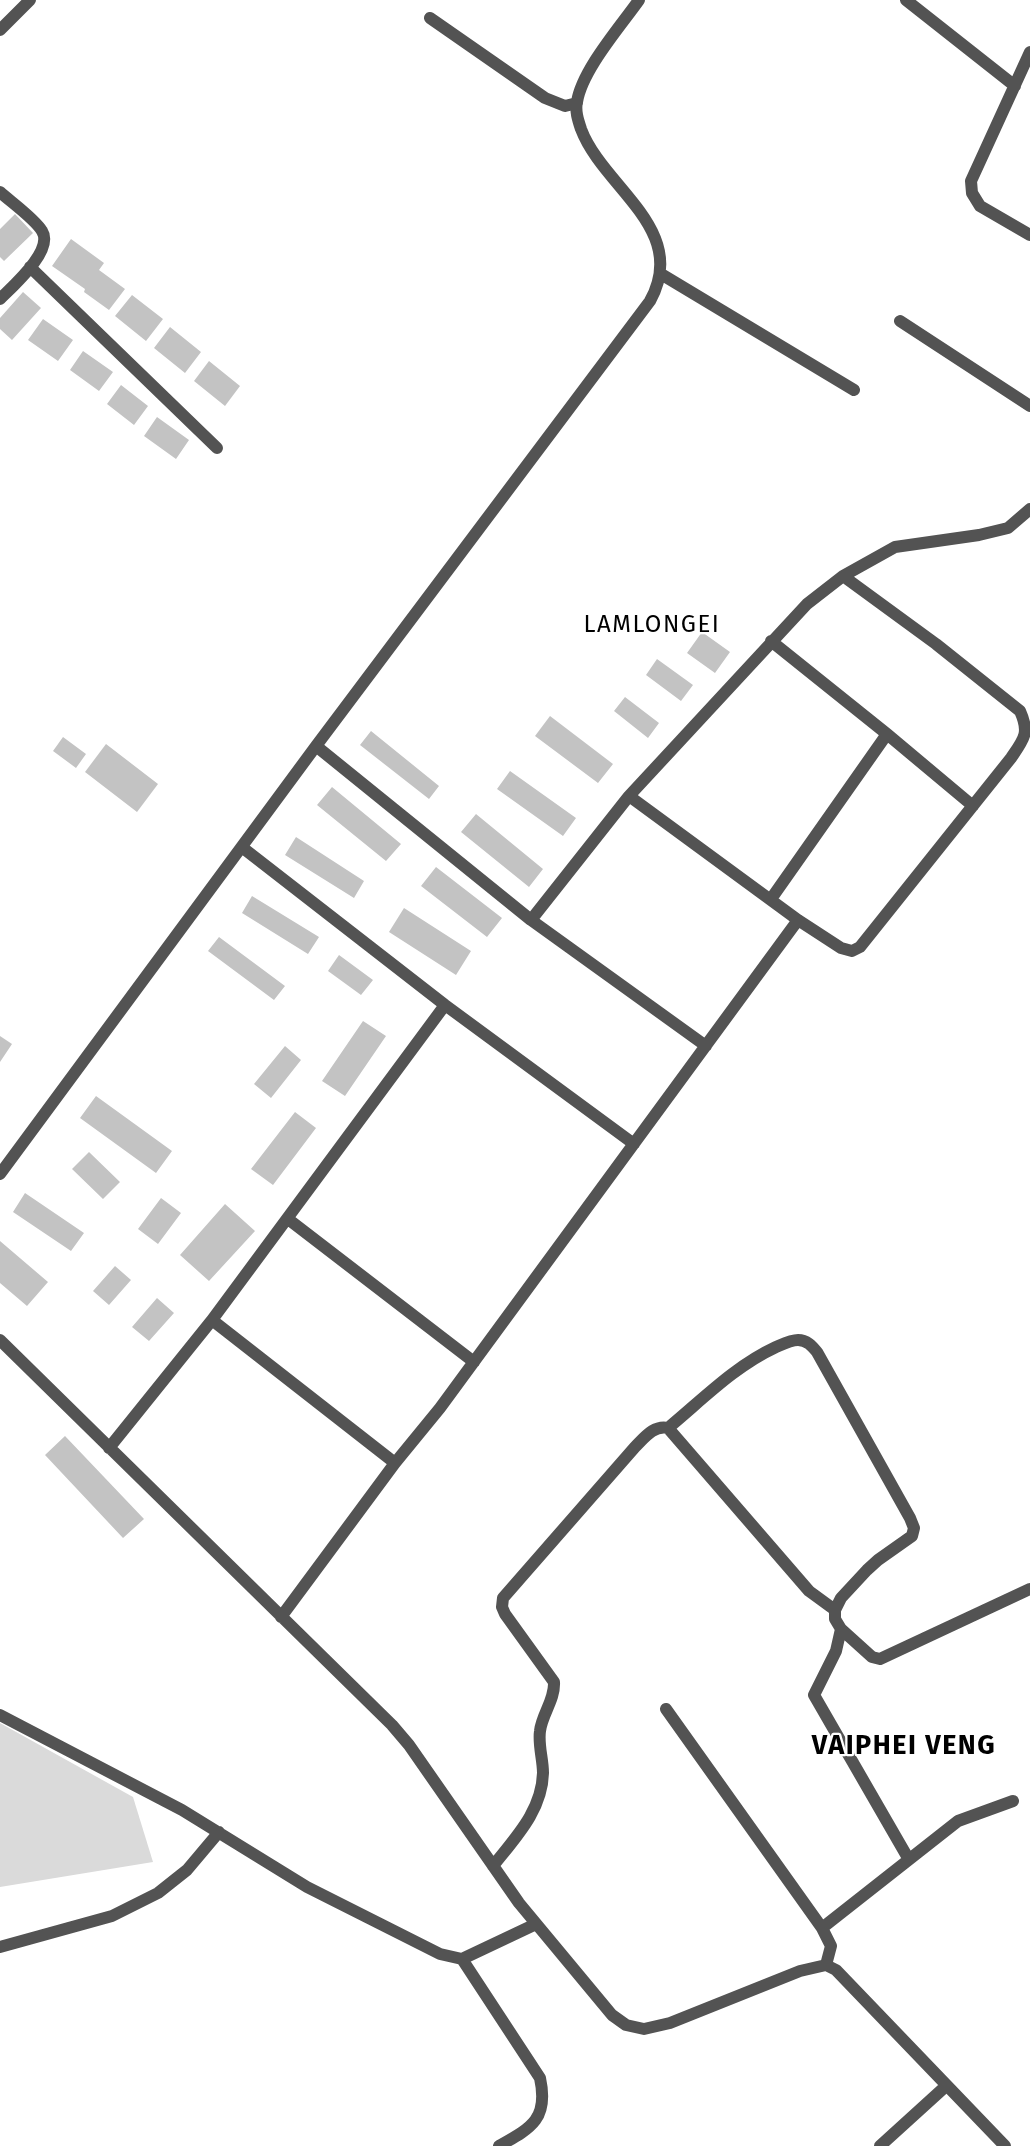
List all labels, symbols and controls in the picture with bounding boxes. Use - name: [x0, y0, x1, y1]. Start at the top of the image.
- district label: LAMLONGEI: [584, 611, 720, 639]
- district label: VAIPHEI VENG: [812, 1730, 996, 1762]

